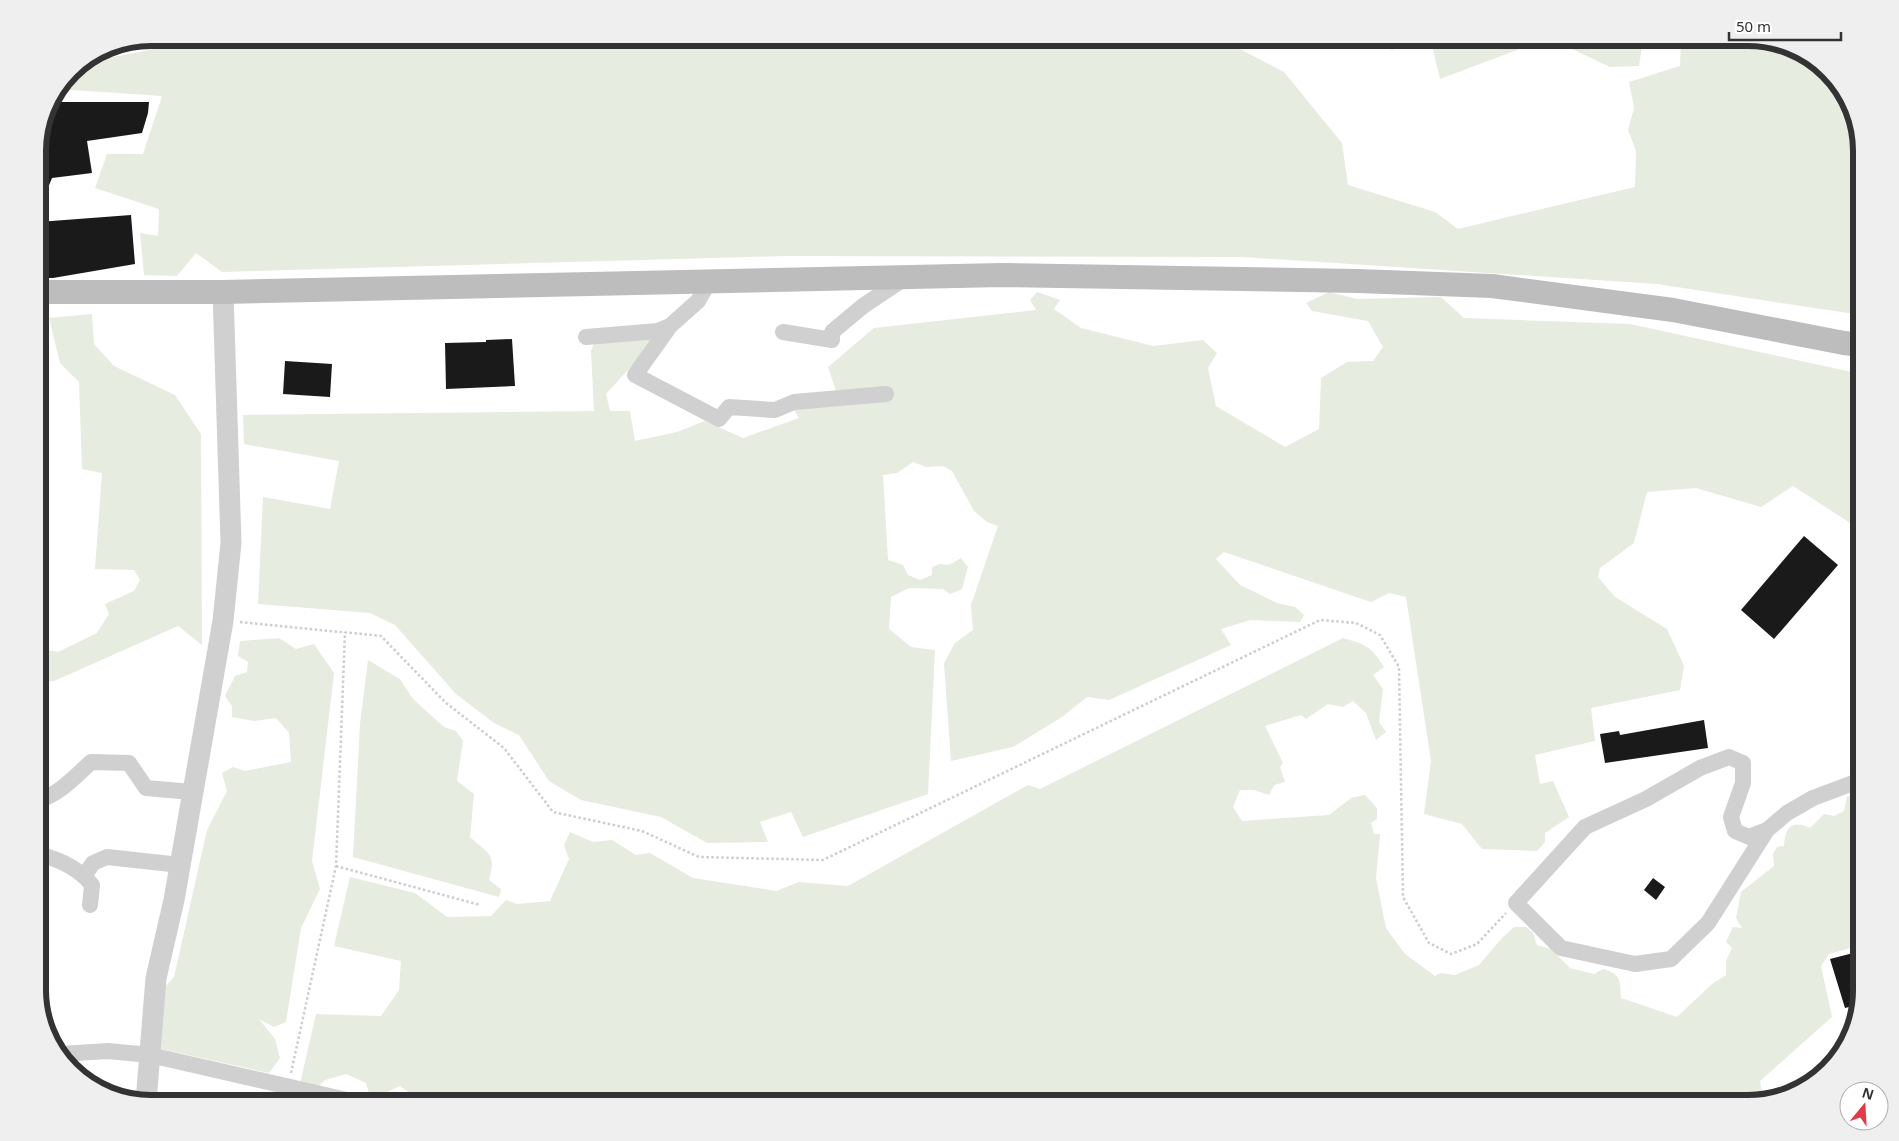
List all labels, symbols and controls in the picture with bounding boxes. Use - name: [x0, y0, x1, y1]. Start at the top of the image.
- scale bar: [1729, 10, 1842, 42]
- text: 50 m: [1736, 16, 1771, 36]
- north arrow: [1839, 1081, 1889, 1131]
- text: N: [1860, 1082, 1877, 1104]

